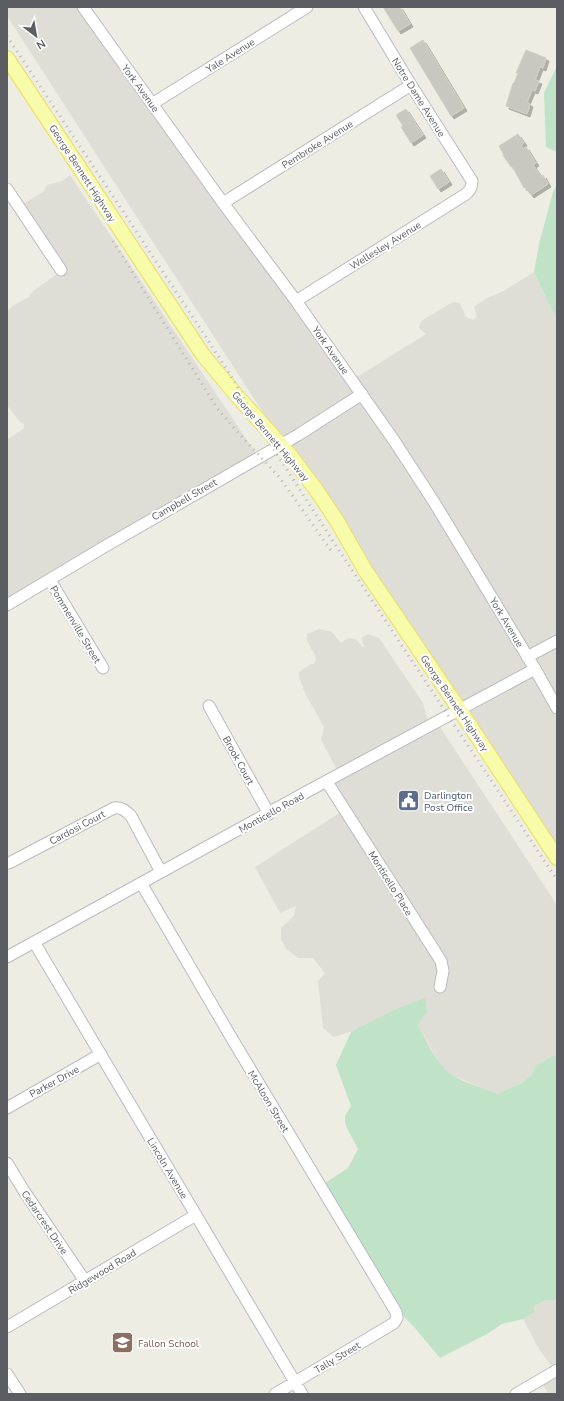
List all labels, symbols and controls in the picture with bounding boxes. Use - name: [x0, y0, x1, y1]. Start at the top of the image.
- north arrow: [16, 16, 56, 56]
- street label: Yale Avenue: [203, 35, 258, 77]
- text: N: [34, 36, 48, 53]
- street label: Notre Dame Avenue: [388, 55, 448, 140]
- street label: York Avenue: [118, 61, 162, 115]
- street label: Pembroke Avenue: [279, 117, 356, 172]
- street label: George Bennett Highway: [45, 122, 119, 226]
- street label: Wellesley Avenue: [347, 218, 424, 273]
- street label: York Avenue: [308, 323, 352, 377]
- street label: George Bennett Highway: [228, 389, 313, 485]
- street label: Campbell Street: [149, 475, 220, 524]
- street label: Pommenville Street: [46, 583, 104, 666]
- street label: York Avenue: [485, 594, 527, 650]
- street label: George Bennett Highway: [417, 652, 492, 755]
- street label: Brook Court: [219, 734, 258, 788]
- public building icon: Darlington Post Office: [395, 788, 421, 814]
- street label: Monticello Road: [236, 789, 307, 837]
- place label: Darlington Post Office: [424, 789, 473, 815]
- street label: Cardosi Court: [47, 807, 108, 848]
- street label: Monticello Place: [365, 848, 416, 919]
- street label: Parker Drive: [27, 1062, 82, 1101]
- street label: McAloon Street: [244, 1068, 292, 1136]
- street label: Lincoln Avenue: [143, 1135, 191, 1202]
- street label: Cedarcrest Drive: [18, 1188, 71, 1257]
- street label: Ridgewood Road: [66, 1246, 139, 1298]
- school or university icon: Fallon School: [110, 1330, 136, 1356]
- place label: Fallon School: [138, 1337, 199, 1351]
- street label: Tally Street: [312, 1338, 364, 1377]

